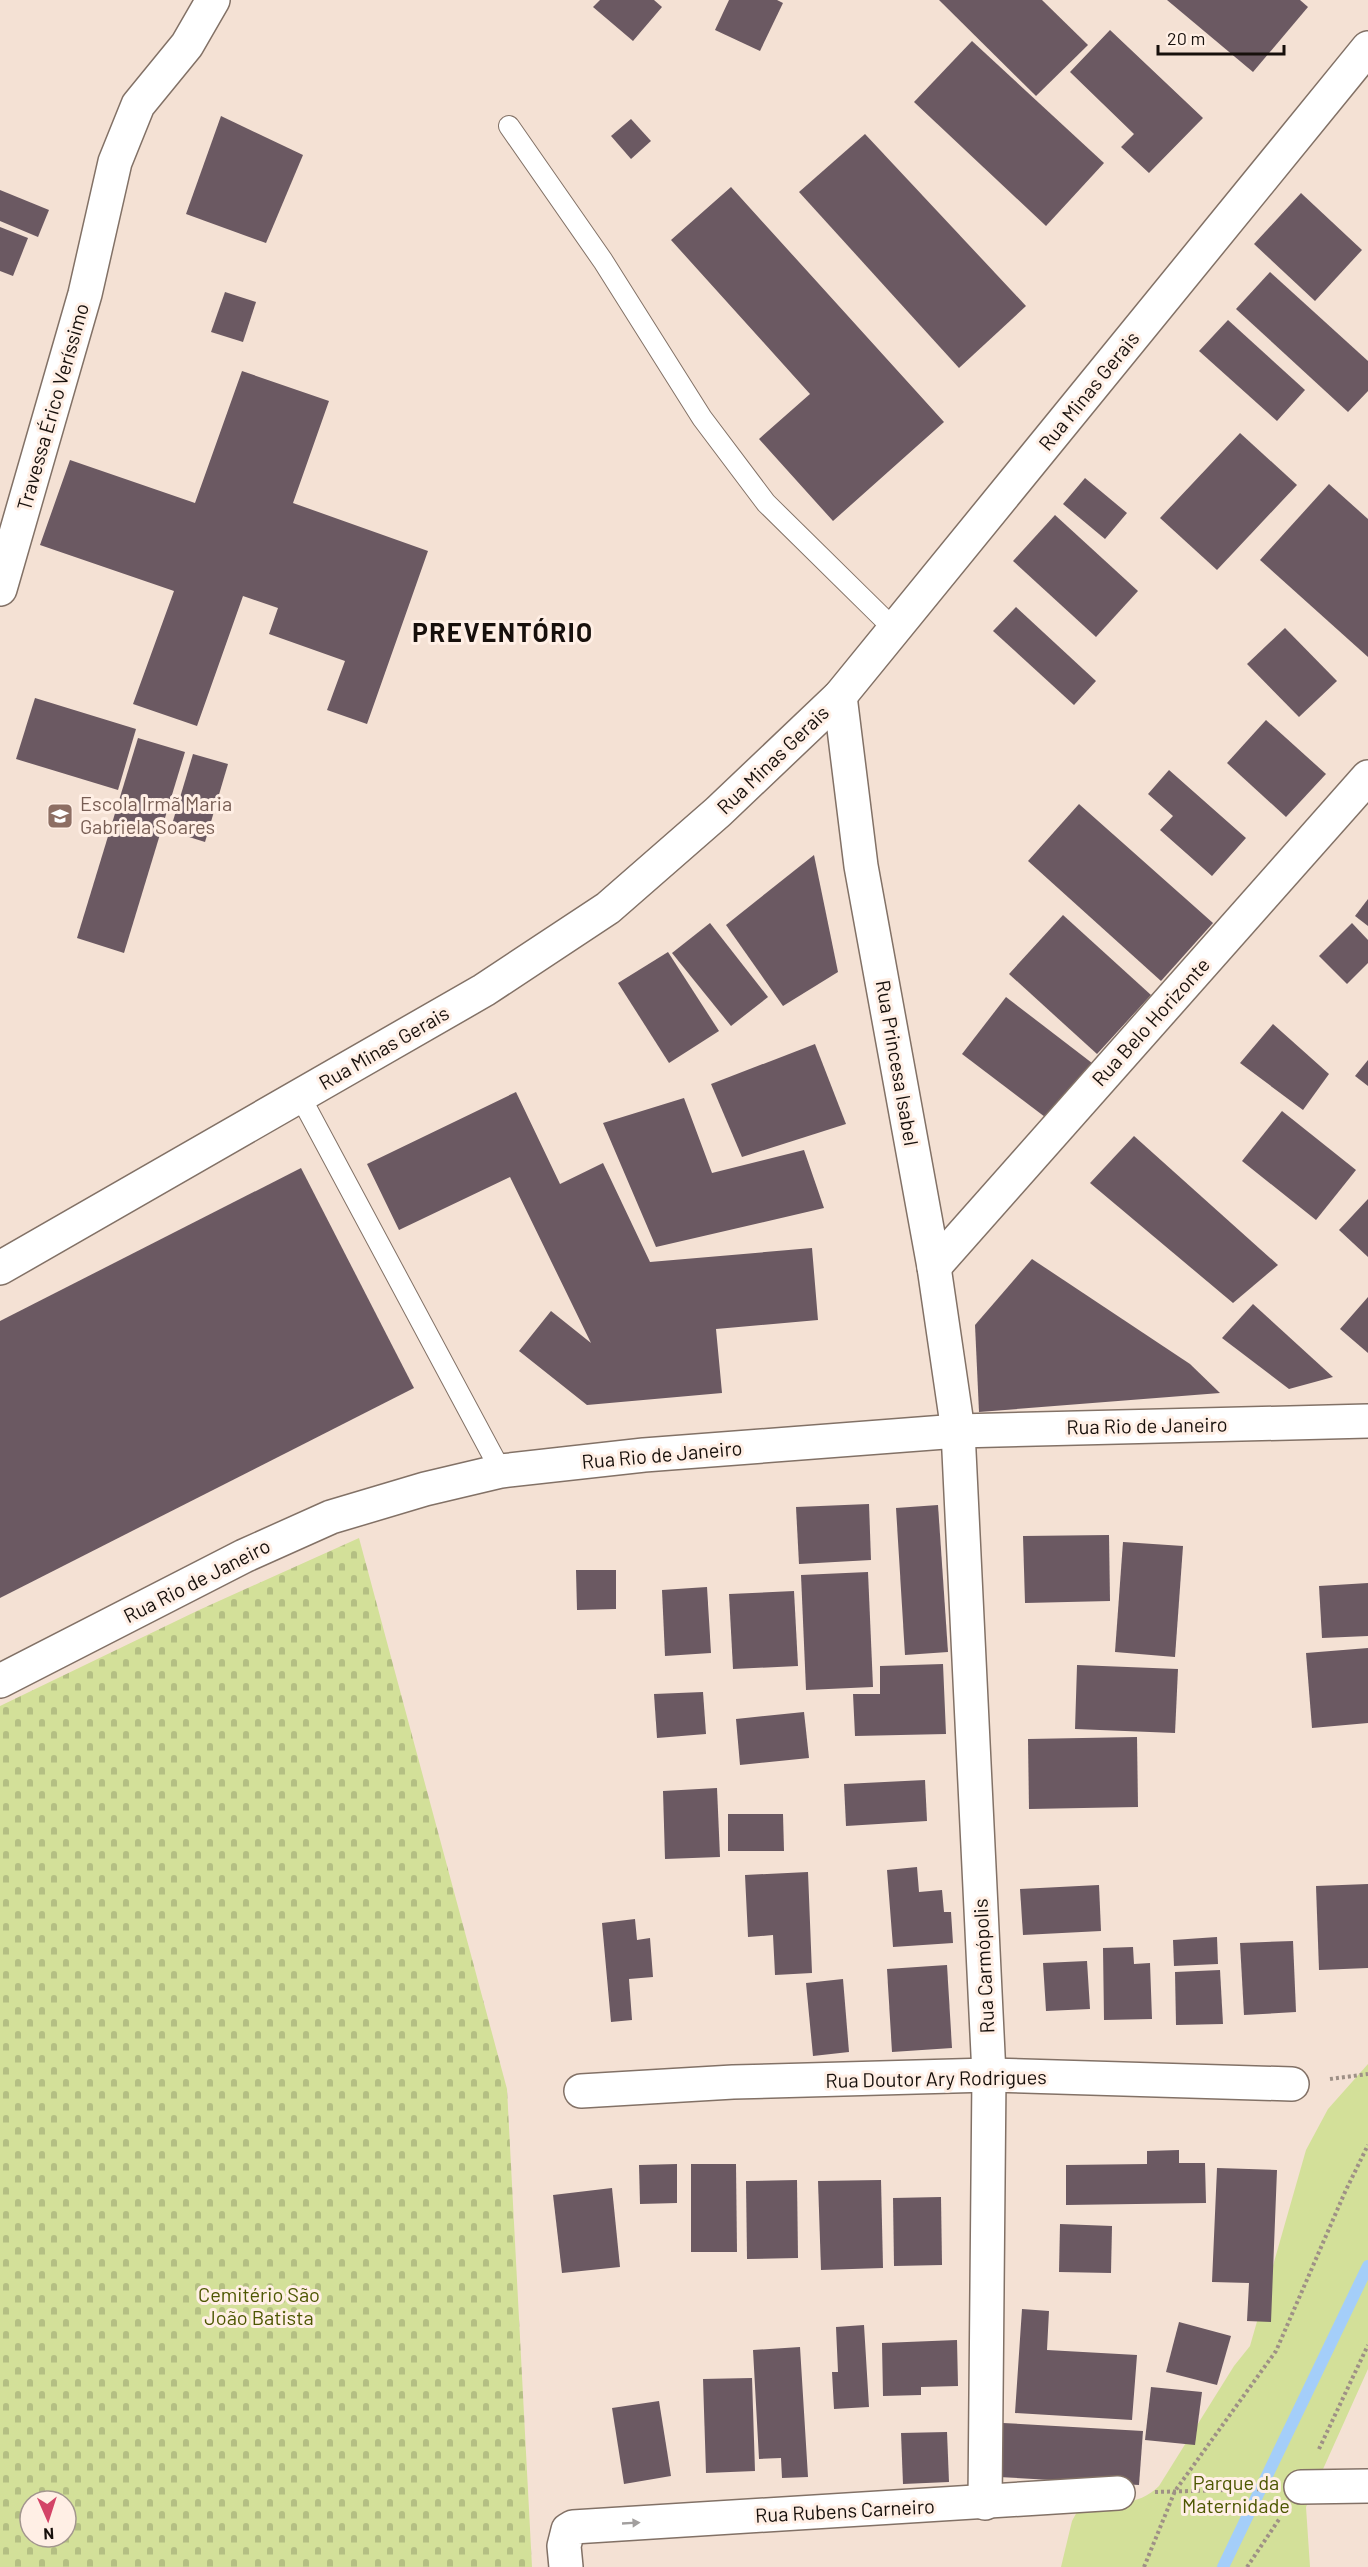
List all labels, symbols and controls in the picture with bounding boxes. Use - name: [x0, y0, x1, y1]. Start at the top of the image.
- scale bar: [1158, 18, 1284, 56]
- text: 20 m: [1167, 27, 1205, 49]
- street label: Travessa Érico Veríssimo: [11, 300, 93, 513]
- street label: Rua Minas Gerais: [1033, 326, 1144, 455]
- district label: PREVENTÓRIO: [412, 616, 594, 647]
- street label: Rua Minas Gerais: [711, 700, 833, 819]
- place label: Escola Irmã Maria Gabriela Soares: [80, 791, 232, 838]
- school or university icon: Escola Irmã Maria Gabriela Soares: [45, 801, 75, 831]
- street label: Rua Belo Horizonte: [1086, 952, 1214, 1090]
- street label: Rua Princesa Isabel: [872, 978, 924, 1148]
- street label: Rua Minas Gerais: [314, 1000, 453, 1094]
- street label: Rua Rio de Janeiro: [1066, 1412, 1228, 1438]
- street label: Rua Rio de Janeiro: [581, 1435, 743, 1473]
- street label: Rua Rio de Janeiro: [119, 1533, 274, 1627]
- street label: Rua Carmópolis: [967, 1898, 999, 2034]
- street label: Rua Doutor Ary Rodrigues: [825, 2064, 1047, 2092]
- park label: Cemitério São João Batista: [198, 2282, 320, 2329]
- park label: Parque da Maternidade: [1182, 2470, 1290, 2517]
- north arrow: [18, 2489, 78, 2549]
- street label: Rua Rubens Carneiro: [754, 2493, 935, 2527]
- one-way arrow: [622, 2519, 641, 2528]
- text: N: [43, 2525, 55, 2544]

